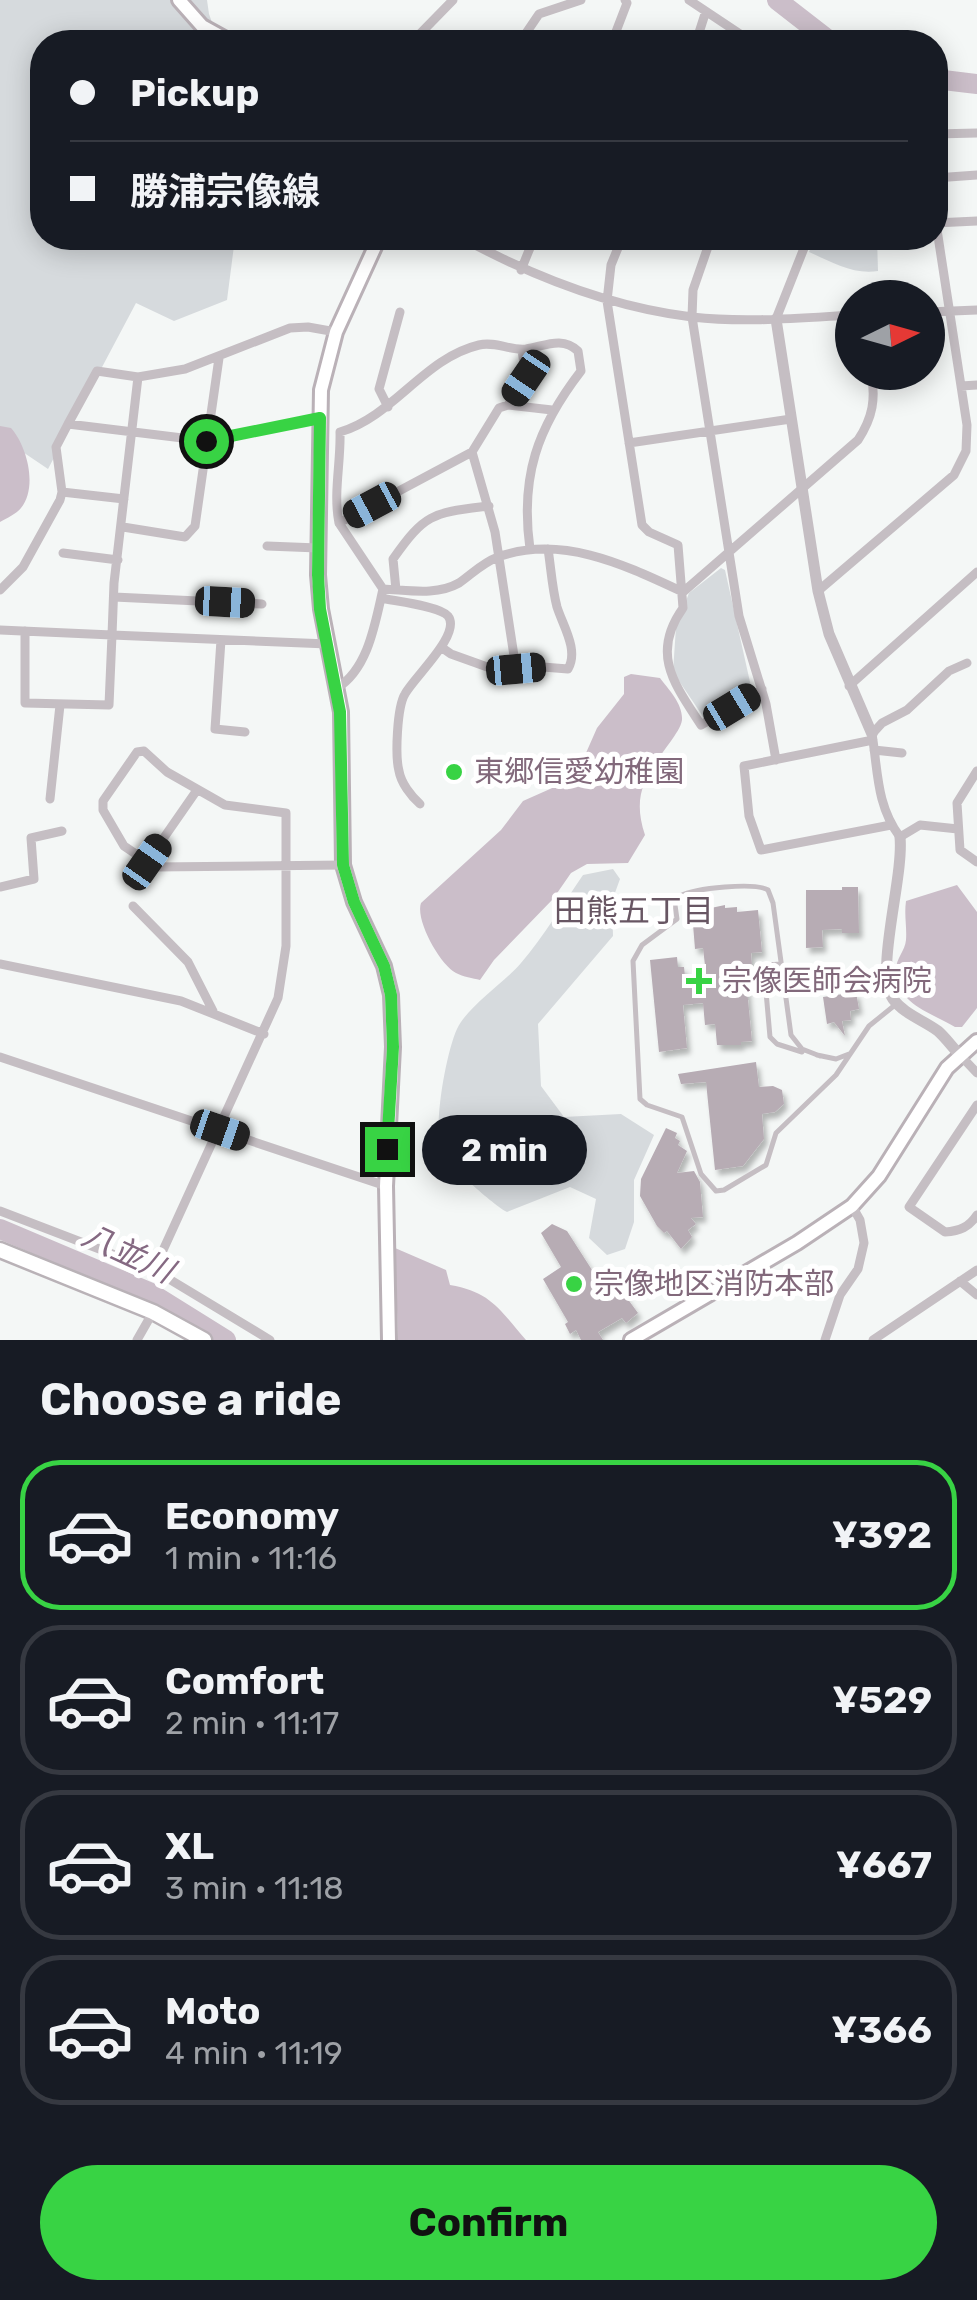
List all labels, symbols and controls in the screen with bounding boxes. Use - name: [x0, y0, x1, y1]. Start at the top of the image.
- text: Pickup: [130, 70, 259, 116]
- text: 勝浦宗像線: [130, 169, 320, 215]
- north arrow: [835, 280, 945, 390]
- map controls: [835, 280, 945, 390]
- car: [497, 345, 555, 411]
- route start: [184, 419, 229, 464]
- car: [338, 478, 406, 532]
- car: [194, 585, 256, 619]
- car: [485, 651, 547, 687]
- car: [699, 679, 765, 735]
- place label: 東郷信愛幼稚園: [474, 754, 684, 790]
- marker: 東郷信愛幼稚園: [443, 761, 465, 783]
- car: [118, 829, 176, 895]
- district label: 田熊五丁目: [554, 892, 714, 930]
- place label: 宗像医師会病院: [722, 963, 932, 999]
- marker: 宗像医師会病院: [686, 968, 712, 994]
- car: [187, 1106, 253, 1154]
- callout: 2 min: [422, 1114, 587, 1184]
- route end: [365, 1127, 410, 1172]
- text: 2 min: [461, 1131, 548, 1169]
- water label: 八並川: [76, 1215, 182, 1292]
- place label: 宗像地区消防本部: [594, 1266, 834, 1302]
- marker: 宗像地区消防本部: [563, 1273, 585, 1295]
- text: Choose a ride: [40, 1373, 342, 1426]
- icon: car: [45, 1490, 135, 1580]
- text: Economy: [165, 1493, 339, 1539]
- text: ¥392: [832, 1512, 932, 1558]
- text: 1 min · 11:16: [165, 1539, 337, 1577]
- icon: car: [45, 1655, 135, 1745]
- text: Comfort: [165, 1658, 324, 1704]
- text: ¥529: [832, 1677, 932, 1723]
- text: 2 min · 11:17: [165, 1704, 339, 1742]
- icon: car: [45, 1820, 135, 1910]
- text: XL: [165, 1823, 214, 1869]
- text: ¥667: [836, 1842, 932, 1888]
- text: 3 min · 11:18: [165, 1869, 344, 1907]
- icon: car: [45, 1985, 135, 2075]
- text: Moto: [165, 1988, 261, 2034]
- text: ¥366: [831, 2007, 932, 2053]
- text: 4 min · 11:19: [165, 2034, 343, 2072]
- button: Confirm: [40, 2165, 937, 2280]

